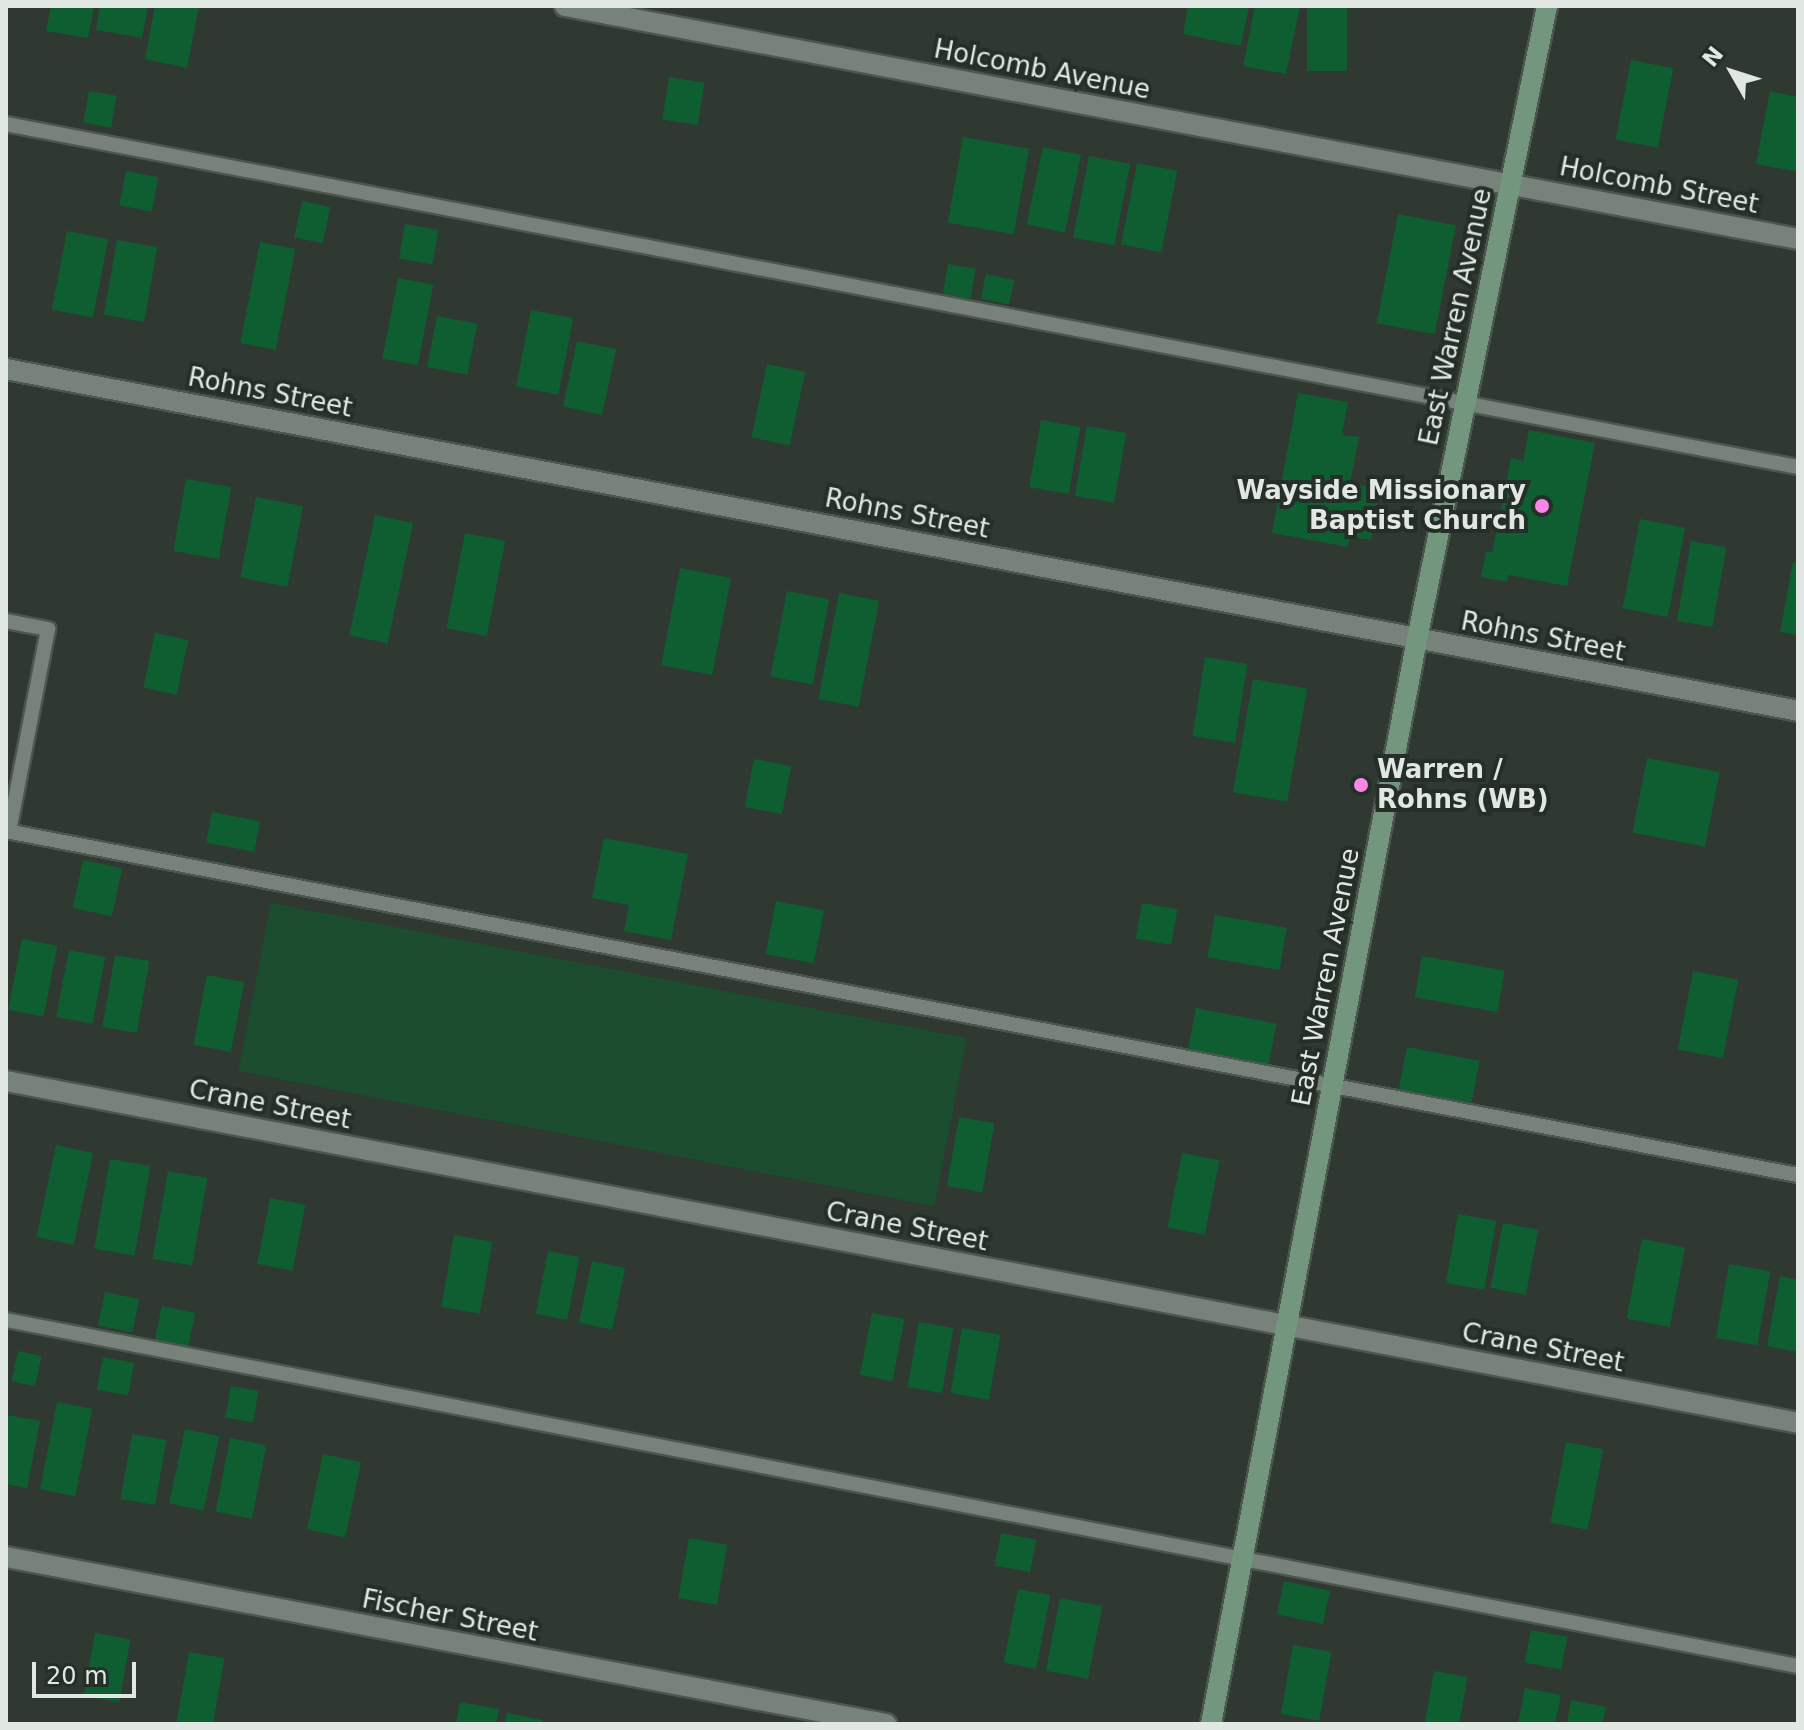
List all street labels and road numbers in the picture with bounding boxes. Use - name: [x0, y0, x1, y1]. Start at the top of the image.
- street label: Holcomb Avenue: [931, 34, 1153, 106]
- street label: Holcomb Street: [1557, 151, 1761, 221]
- street label: East Warren Avenue: [1414, 186, 1498, 448]
- street label: Rohns Street: [185, 362, 355, 424]
- street label: Rohns Street: [822, 483, 992, 545]
- street label: Rohns Street: [1458, 606, 1628, 668]
- street label: East Warren Avenue: [1286, 845, 1366, 1109]
- street label: Crane Street: [186, 1074, 354, 1136]
- street label: Crane Street: [823, 1196, 991, 1258]
- street label: Crane Street: [1459, 1317, 1627, 1379]
- street label: Fischer Street: [359, 1584, 541, 1648]

